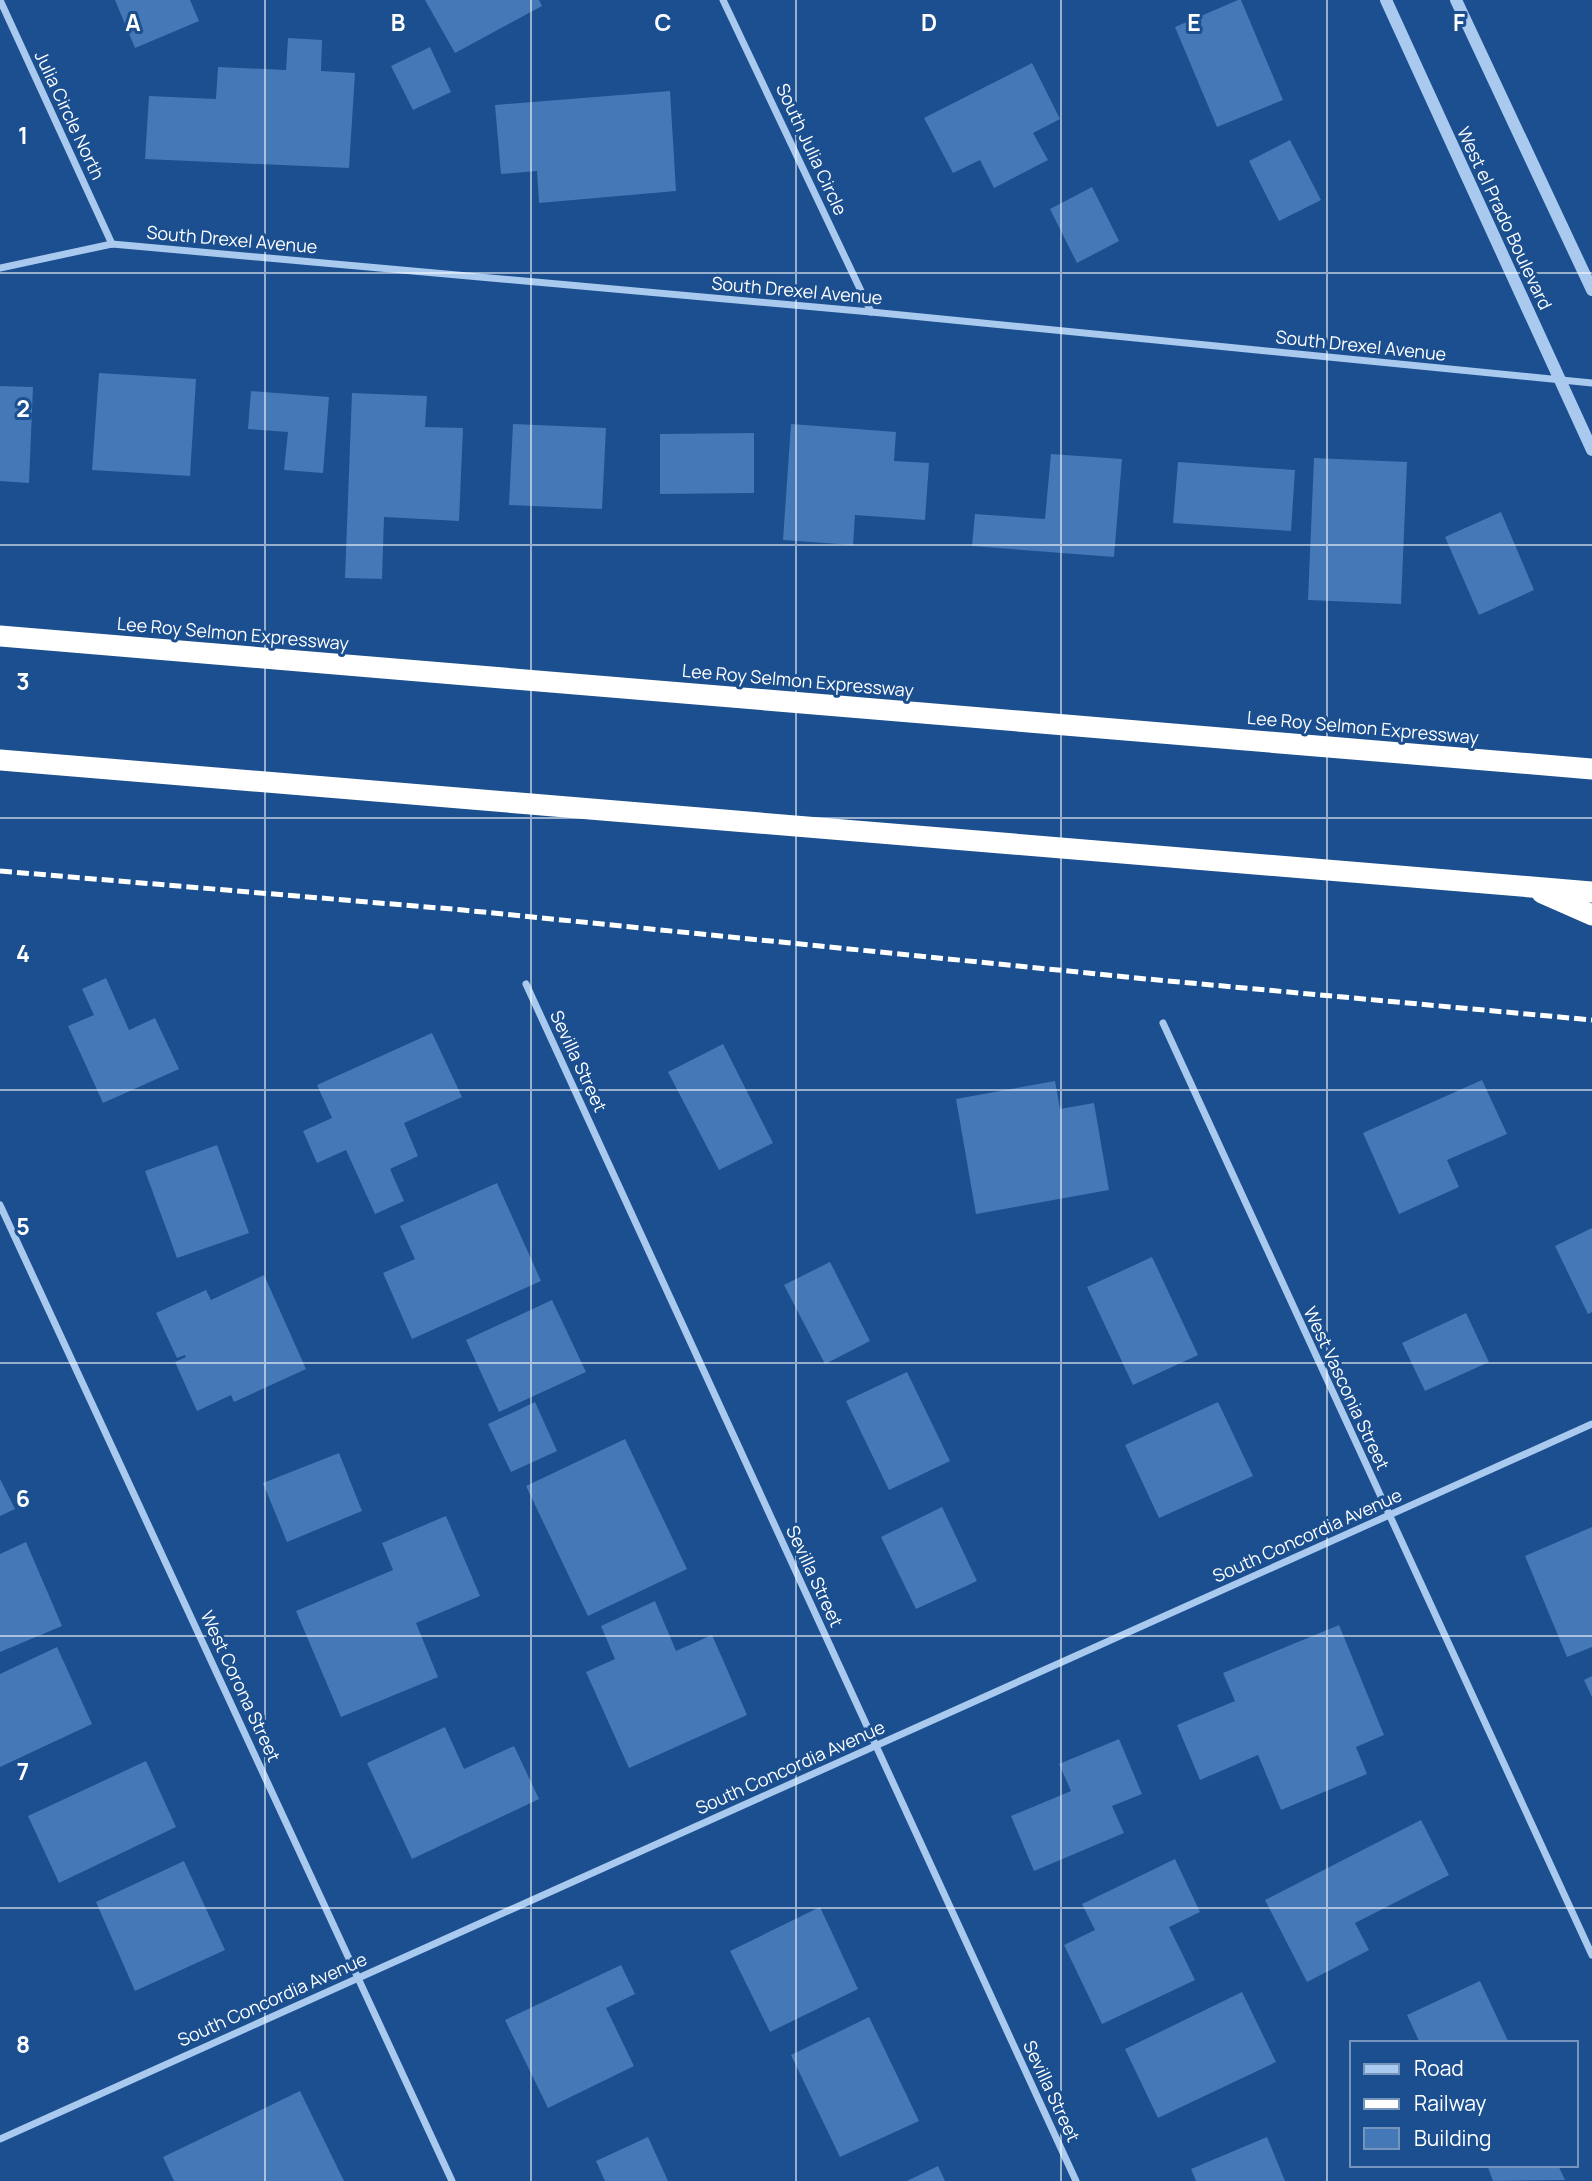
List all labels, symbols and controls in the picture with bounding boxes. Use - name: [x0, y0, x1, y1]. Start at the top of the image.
- text: A: [125, 6, 141, 38]
- text: B: [391, 6, 405, 38]
- text: C: [655, 6, 672, 38]
- text: D: [921, 6, 937, 38]
- text: E: [1187, 6, 1201, 38]
- text: F: [1453, 6, 1465, 38]
- street label: Julia Circle North: [30, 47, 110, 183]
- street label: South Julia Circle: [771, 79, 853, 219]
- text: 1: [18, 119, 28, 151]
- street label: West el Prado Boulevard: [1452, 123, 1558, 313]
- street label: South Drexel Avenue: [145, 220, 319, 258]
- street label: South Drexel Avenue: [710, 271, 884, 309]
- street label: South Drexel Avenue: [1274, 324, 1448, 366]
- text: 2: [16, 392, 30, 424]
- street label: Lee Roy Selmon Expressway: [116, 611, 350, 655]
- street label: Lee Roy Selmon Expressway: [681, 658, 915, 702]
- text: 3: [16, 665, 30, 697]
- street label: Lee Roy Selmon Expressway: [1246, 705, 1480, 749]
- text: 4: [16, 937, 30, 969]
- street label: Sevilla Street: [545, 1006, 613, 1116]
- text: 5: [16, 1210, 30, 1242]
- street label: West Vasconia Street: [1299, 1302, 1395, 1474]
- text: 6: [16, 1482, 30, 1514]
- street label: South Concordia Avenue: [1209, 1482, 1405, 1588]
- street label: Sevilla Street: [781, 1521, 849, 1631]
- street label: West Corona Street: [195, 1607, 287, 1765]
- street label: South Concordia Avenue: [692, 1714, 888, 1820]
- text: 7: [17, 1755, 29, 1787]
- street label: South Concordia Avenue: [174, 1946, 370, 2052]
- text: 8: [16, 2028, 30, 2060]
- street label: Sevilla Street: [1018, 2036, 1086, 2146]
- legend: [1350, 2041, 1578, 2167]
- text: Road: [1414, 2054, 1464, 2082]
- text: Railway: [1414, 2089, 1486, 2117]
- text: Building: [1414, 2124, 1491, 2152]

